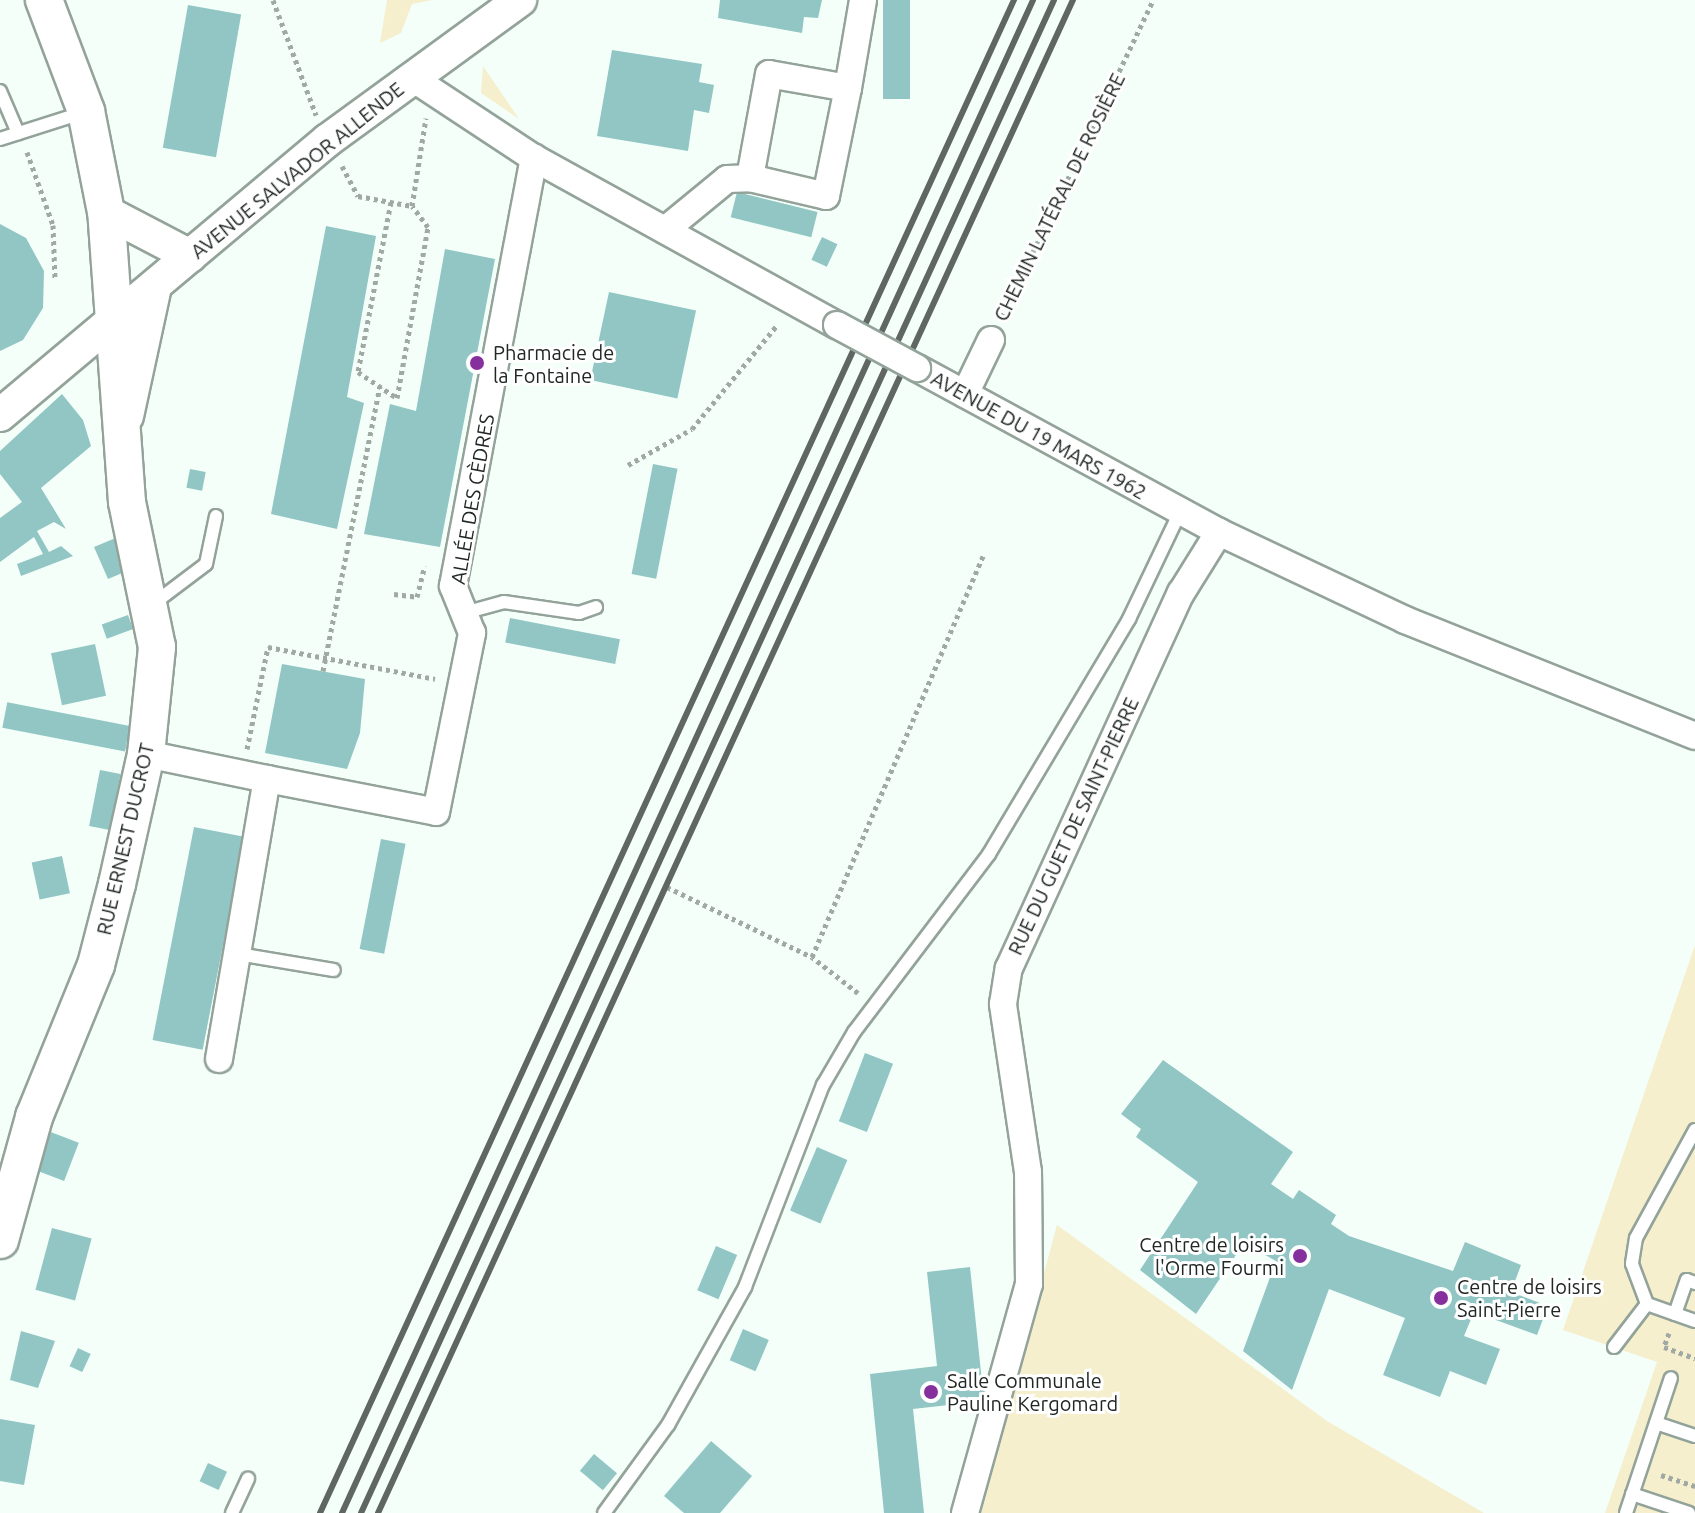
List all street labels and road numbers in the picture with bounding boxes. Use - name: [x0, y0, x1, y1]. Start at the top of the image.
- street label: CHEMIN LATÉRAL DE ROSIÈRE: [988, 69, 1130, 325]
- street label: AVENUE SALVADOR ALLENDE: [186, 77, 408, 263]
- street label: AVENUE DU 19 MARS 1962: [927, 366, 1151, 504]
- street label: ALLÉE DES CÈDRES: [445, 412, 499, 586]
- street label: RUE DU GUET DE SAINT-PIERRE: [1003, 693, 1143, 959]
- street label: RUE ERNEST DUCROT: [91, 741, 159, 937]

